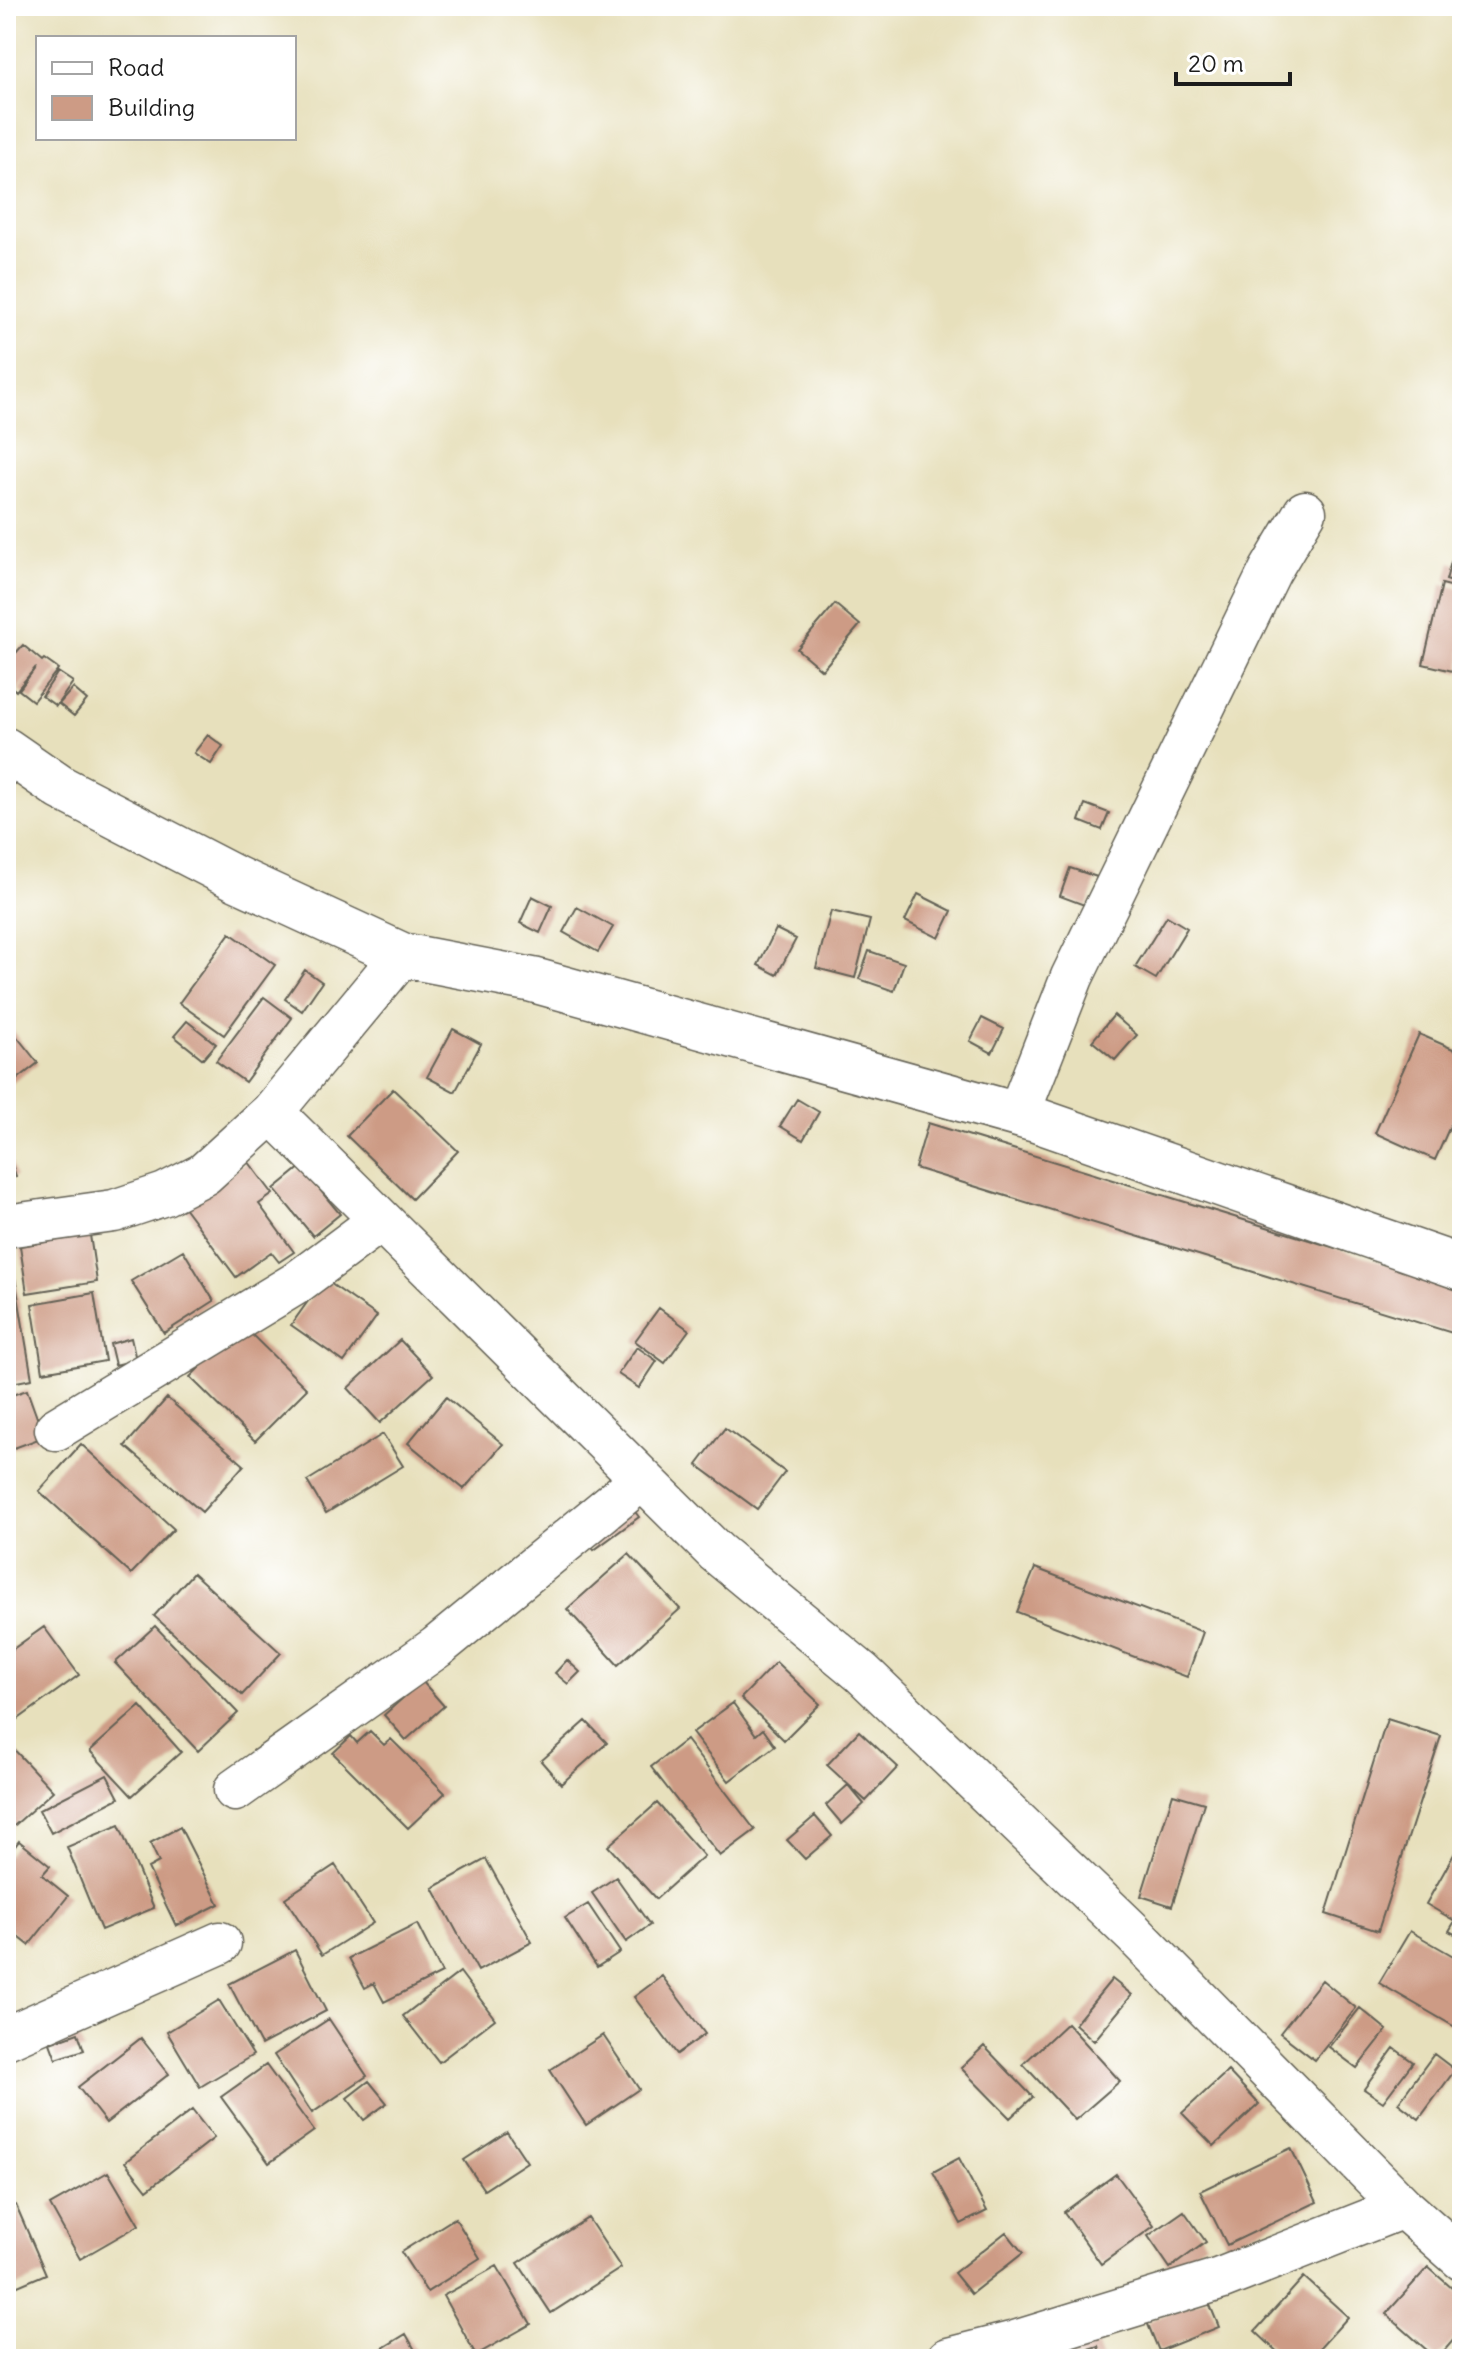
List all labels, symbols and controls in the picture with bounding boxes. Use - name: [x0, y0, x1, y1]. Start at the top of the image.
- legend: [36, 36, 296, 140]
- scale bar: [1176, 36, 1290, 86]
- text: 20 m: [1188, 48, 1244, 78]
- text: Road: [108, 52, 164, 82]
- text: Building: [108, 92, 195, 122]

